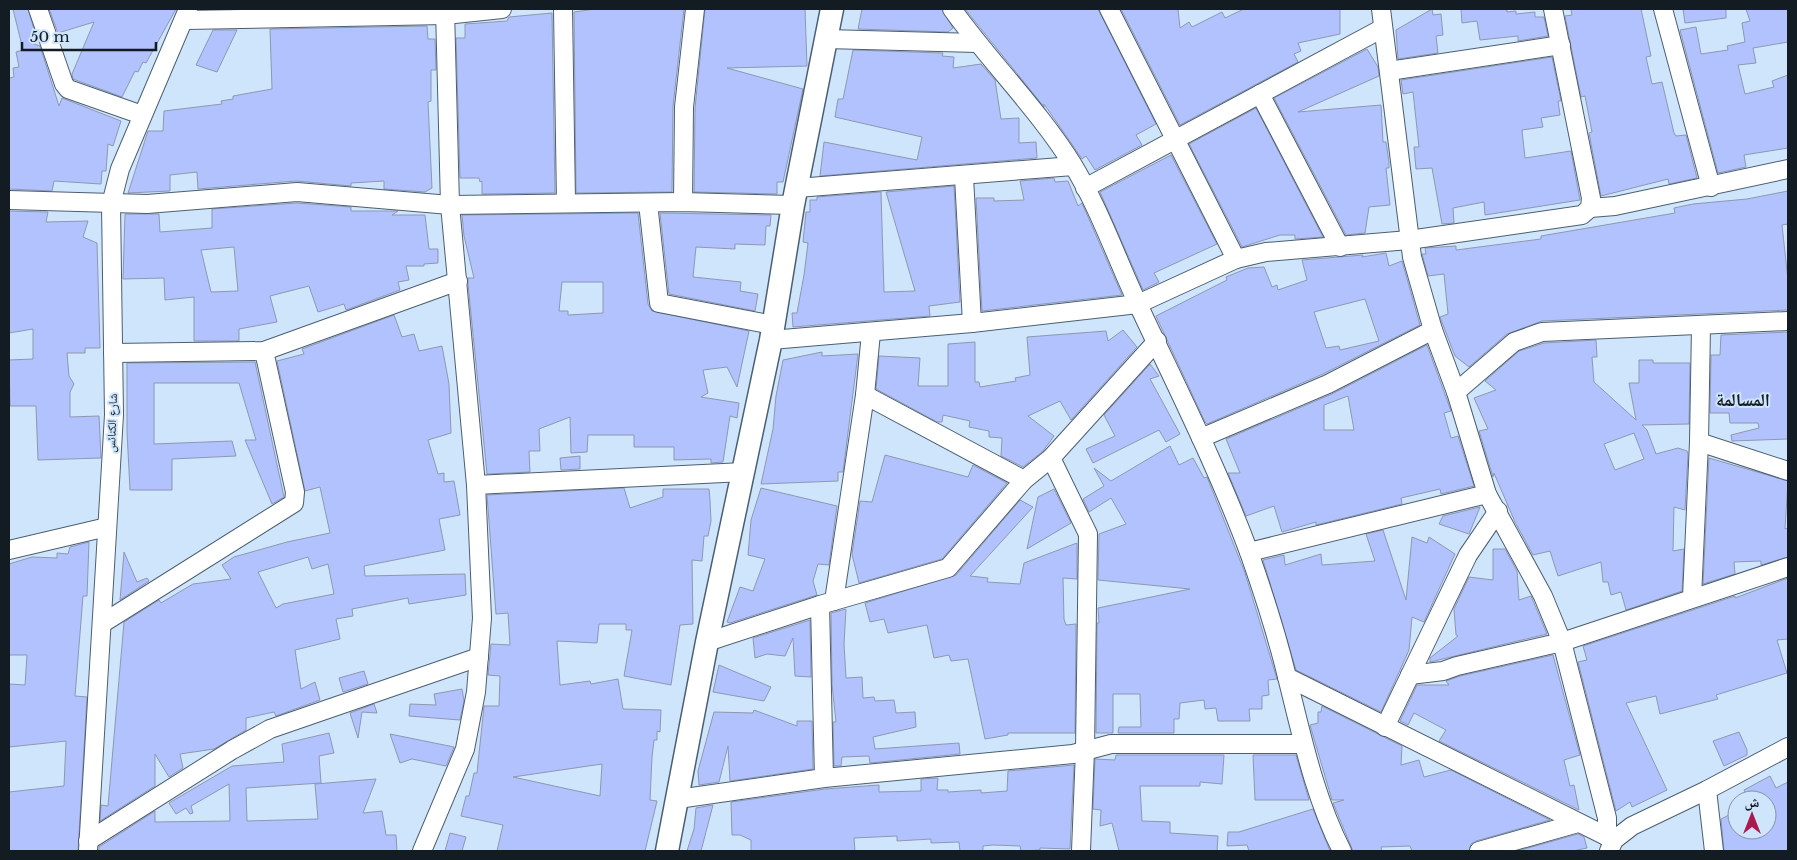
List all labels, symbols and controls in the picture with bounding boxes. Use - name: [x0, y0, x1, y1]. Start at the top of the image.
- scale bar: [22, 20, 156, 52]
- text: 50 m: [30, 27, 70, 46]
- district label: المسالمة: [1716, 389, 1770, 411]
- street label: شارع الكنائس: [103, 393, 121, 453]
- north arrow: [1727, 790, 1777, 840]
- text: ش: [1745, 793, 1760, 811]

